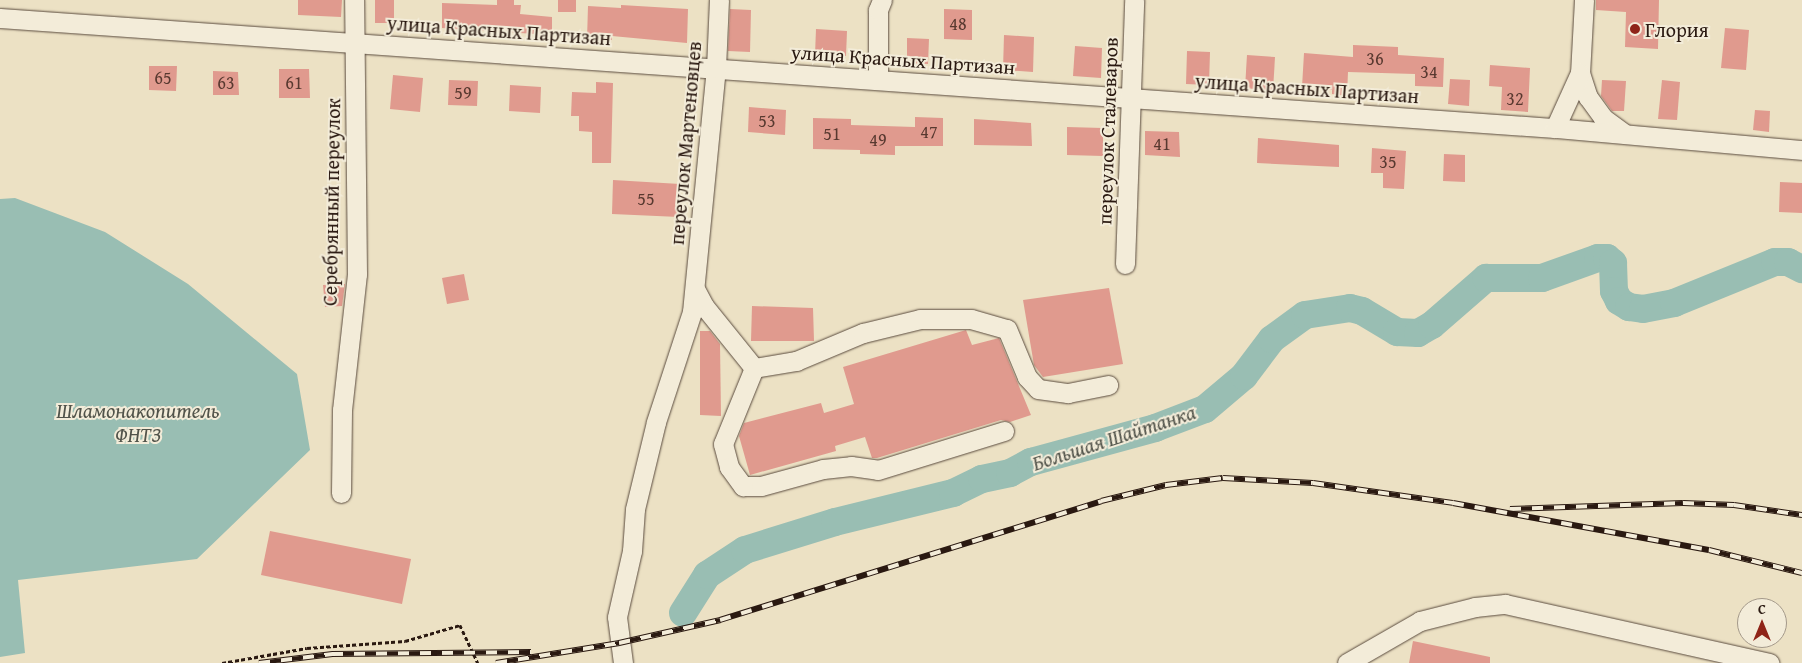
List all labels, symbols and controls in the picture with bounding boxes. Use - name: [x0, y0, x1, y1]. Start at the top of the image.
- street label: улица Красных Партизан: [386, 10, 612, 50]
- house number: 48: [949, 13, 967, 35]
- place label: Глория: [1645, 17, 1709, 41]
- marker: Глория: [1629, 23, 1641, 35]
- street label: переулок Сталеваров: [1092, 37, 1122, 225]
- street label: улица Красных Партизан: [790, 39, 1016, 79]
- street label: переулок Мартеновцев: [664, 40, 706, 246]
- house number: 36: [1366, 48, 1384, 70]
- house number: 34: [1420, 61, 1438, 83]
- house number: 65: [154, 67, 172, 89]
- street label: улица Красных Партизан: [1194, 68, 1420, 108]
- house number: 63: [217, 72, 235, 94]
- house number: 61: [285, 72, 303, 94]
- house number: 59: [454, 82, 472, 104]
- house number: 32: [1506, 88, 1524, 110]
- street label: Серебрянный переулок: [317, 98, 345, 306]
- house number: 53: [758, 110, 776, 132]
- house number: 47: [920, 121, 938, 143]
- house number: 51: [823, 123, 841, 145]
- house number: 49: [869, 129, 887, 151]
- house number: 41: [1153, 133, 1171, 155]
- house number: 35: [1379, 151, 1397, 173]
- house number: 55: [637, 188, 655, 210]
- water label: Шламонакопитель ФНТЗ: [56, 398, 220, 448]
- water label: Большая Шайтанка: [1029, 400, 1199, 476]
- north arrow: [1737, 598, 1787, 648]
- text: С: [1758, 599, 1766, 619]

